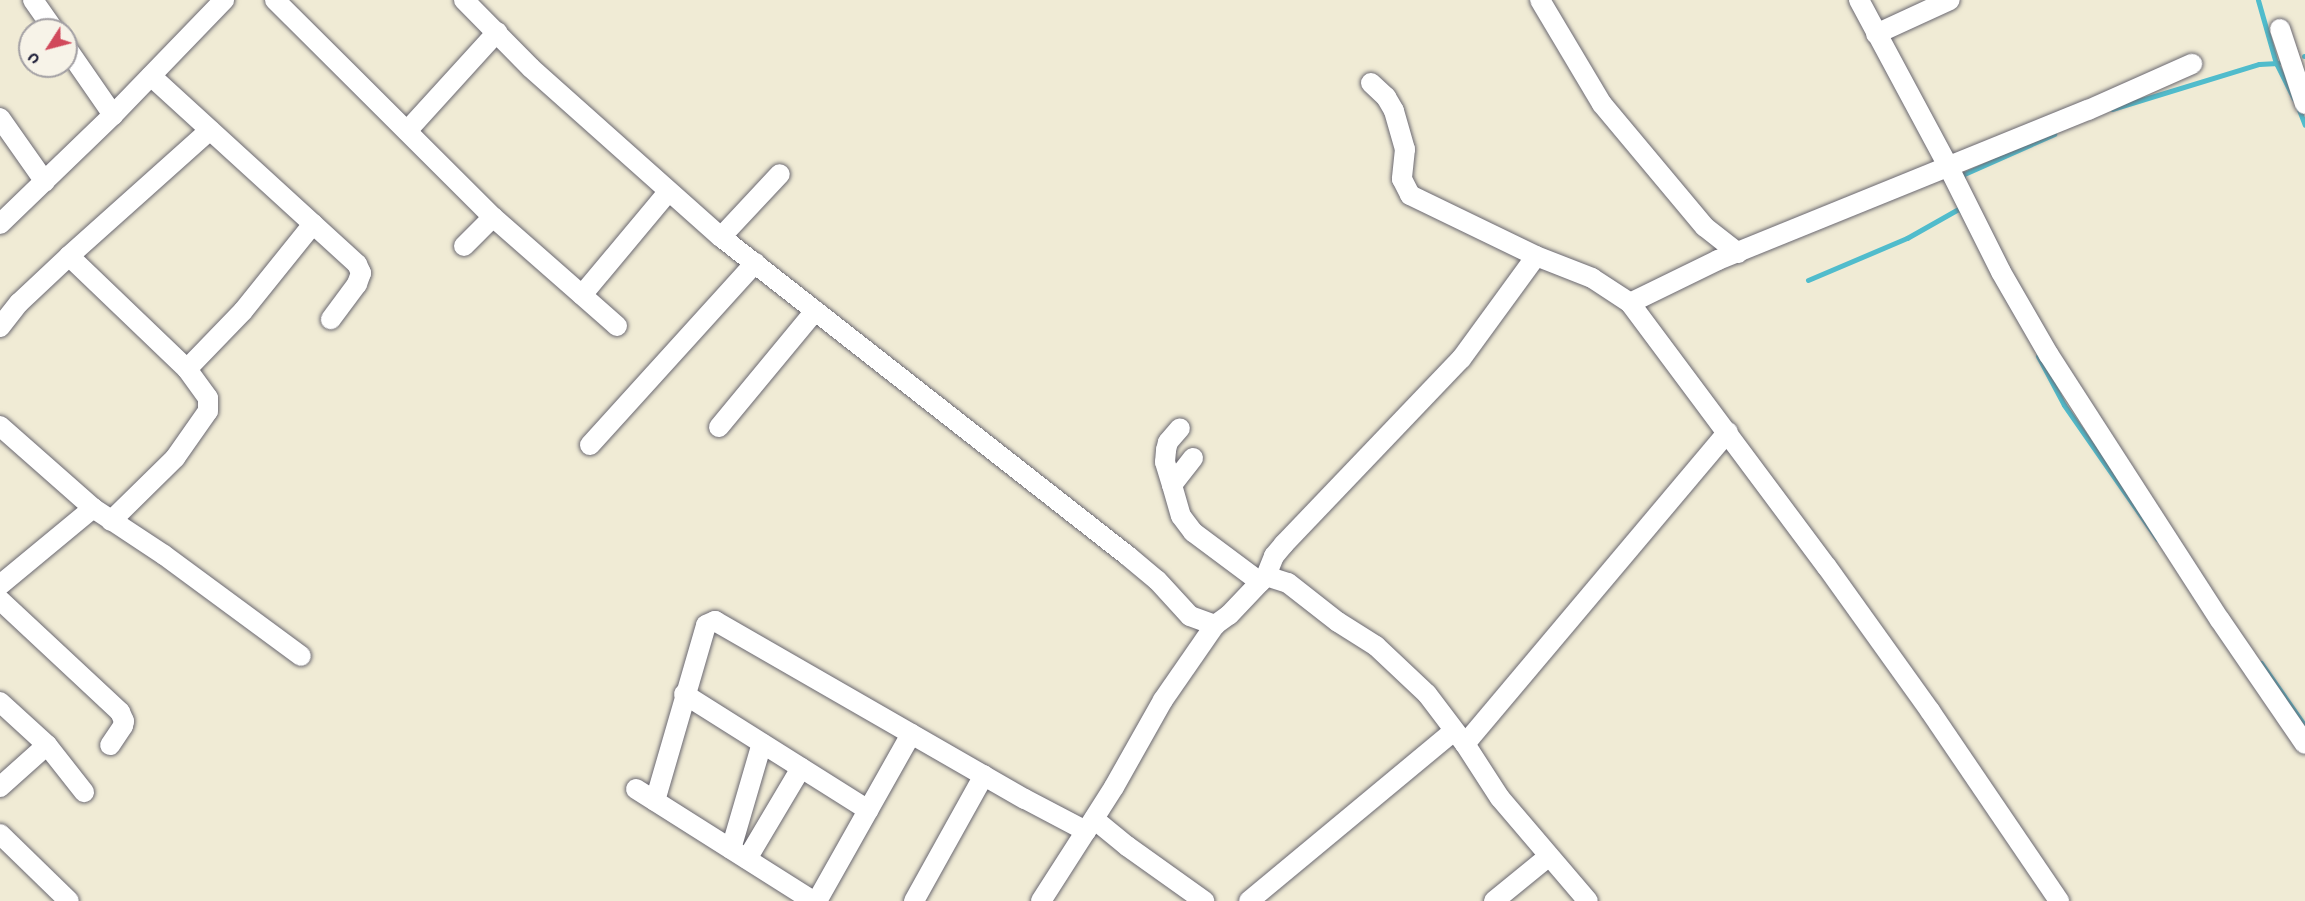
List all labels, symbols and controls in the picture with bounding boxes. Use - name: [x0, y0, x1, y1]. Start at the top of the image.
- north arrow: [18, 18, 78, 78]
- text: U: [24, 48, 45, 67]

